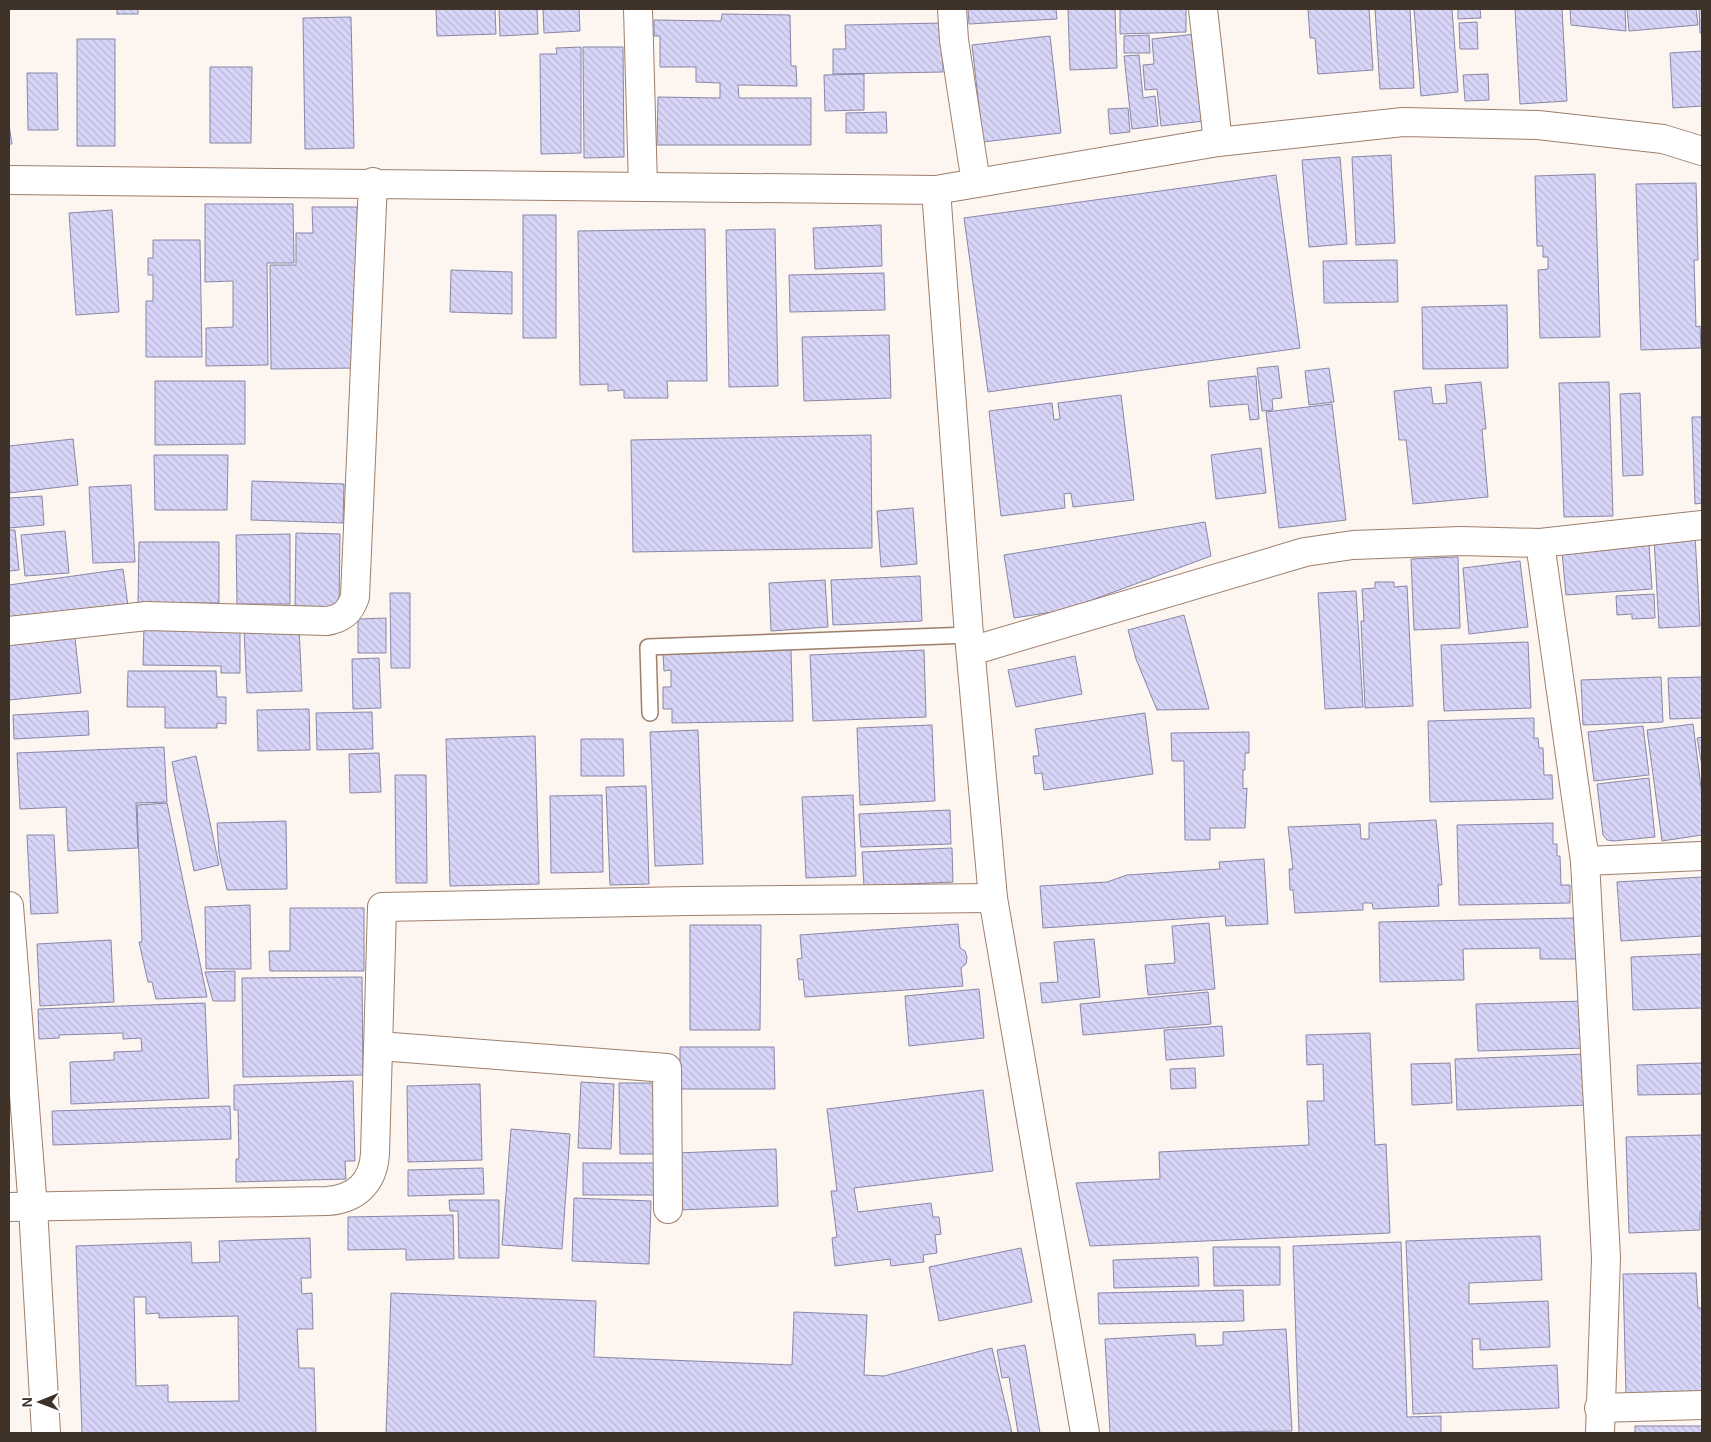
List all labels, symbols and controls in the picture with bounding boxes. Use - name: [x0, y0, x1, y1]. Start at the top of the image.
- north arrow: [15, 1377, 65, 1427]
- text: N: [19, 1397, 35, 1407]

